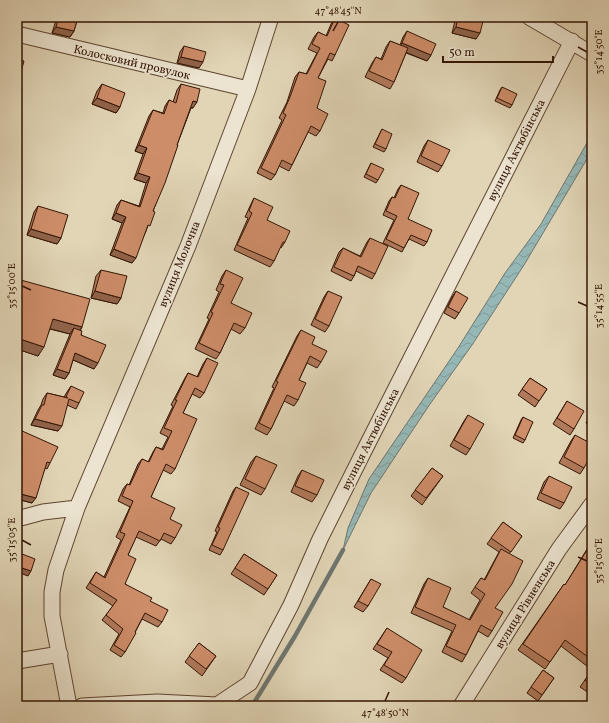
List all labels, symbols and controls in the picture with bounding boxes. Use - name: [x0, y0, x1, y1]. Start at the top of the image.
- text: 47°48'45"N: [314, 4, 362, 18]
- text: 35°14'50"E: [592, 29, 606, 75]
- scale bar: [443, 38, 553, 64]
- street label: Колосковий провулок: [72, 42, 192, 84]
- text: 50 m: [449, 45, 475, 61]
- street label: вулиця Актюбінська: [484, 97, 550, 204]
- street label: вулиця Молочна: [155, 219, 205, 310]
- text: 35°15'00"E: [5, 263, 19, 309]
- text: 35°14'55"E: [592, 284, 606, 328]
- street label: вулиця Актюбінська: [338, 386, 404, 493]
- text: 35°15'05"E: [5, 518, 19, 562]
- text: 35°15'00"E: [592, 538, 606, 584]
- street label: вулиця Рівненська: [492, 557, 560, 652]
- text: 47°48'50"N: [361, 706, 410, 720]

